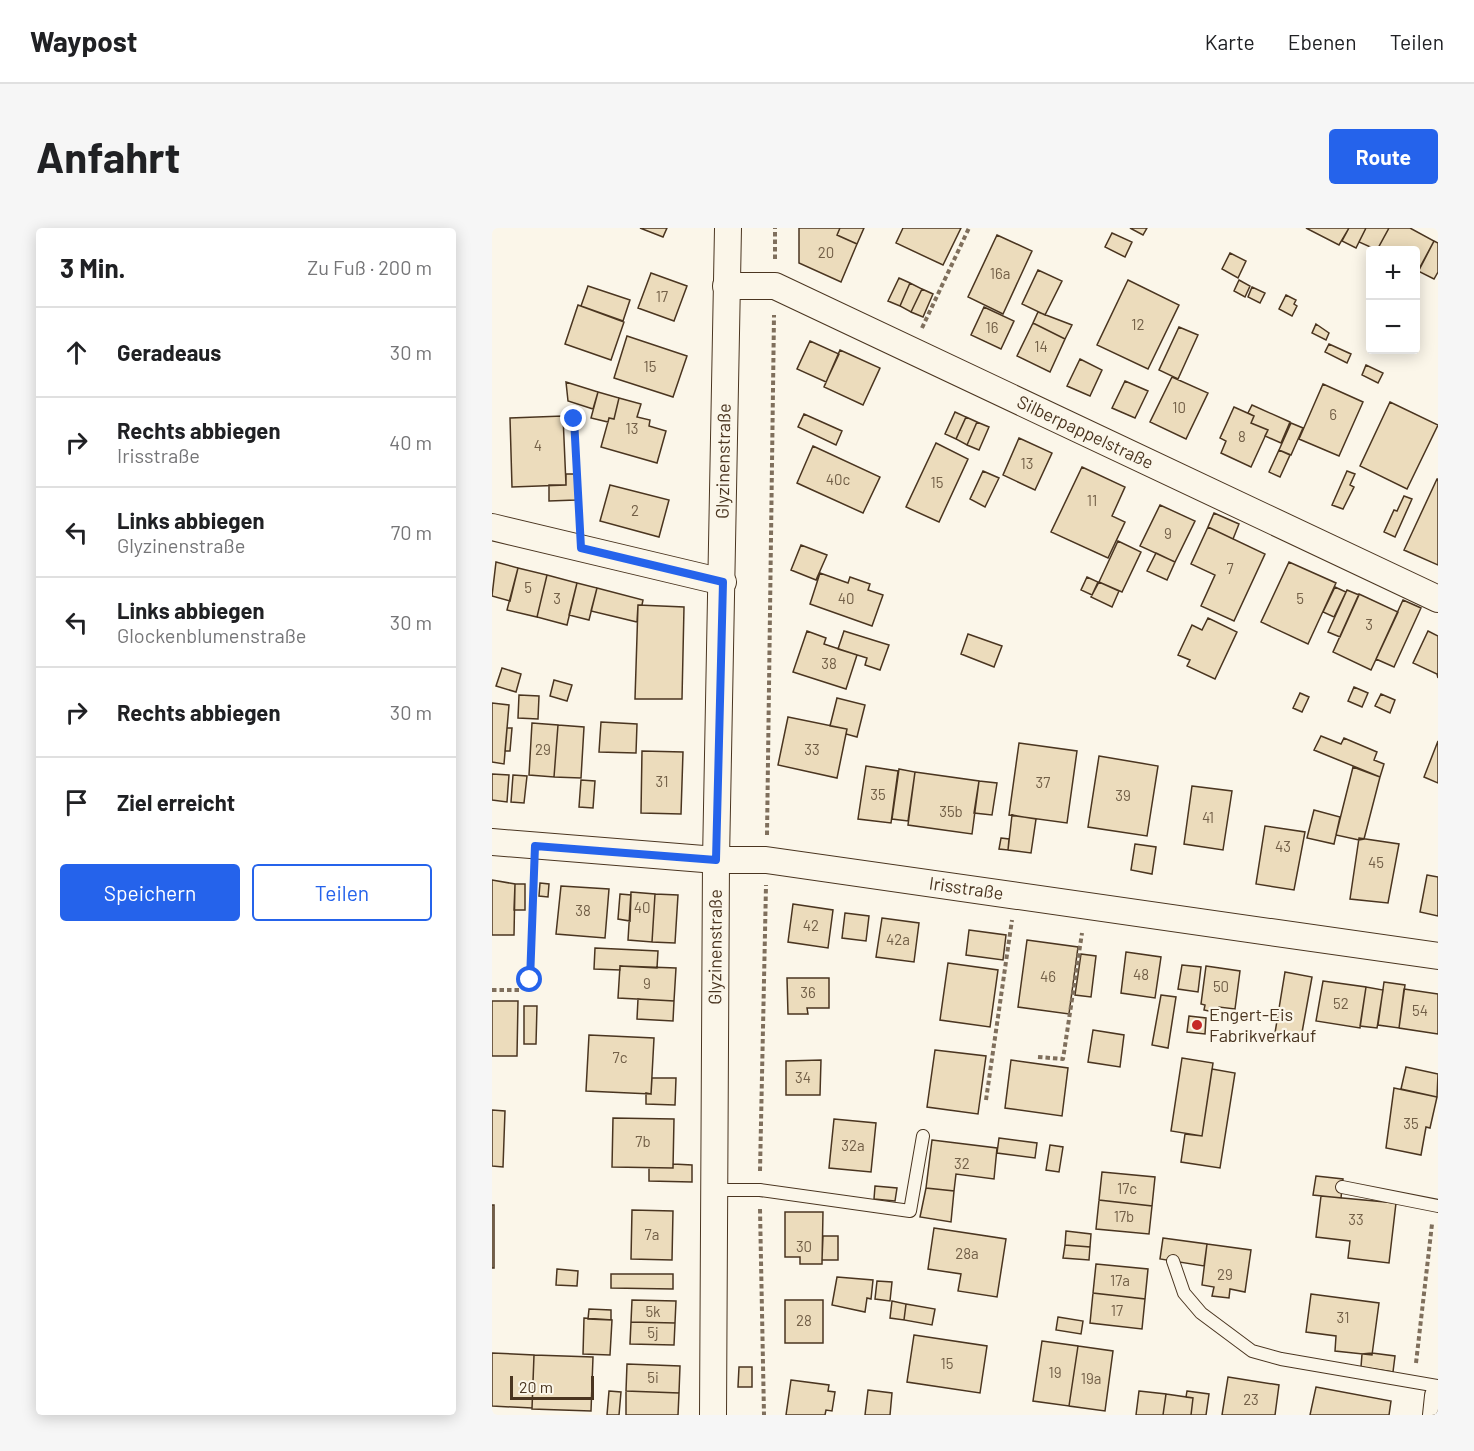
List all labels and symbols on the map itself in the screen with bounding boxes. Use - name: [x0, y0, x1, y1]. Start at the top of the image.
- house number: 20: [818, 243, 834, 261]
- house number: 16a: [990, 264, 1010, 282]
- house number: 17: [656, 287, 668, 305]
- house number: 12: [1131, 315, 1145, 333]
- house number: 16: [986, 318, 998, 336]
- house number: 14: [1034, 337, 1048, 355]
- house number: 15: [644, 357, 656, 375]
- street label: Silberpappelstraße: [1014, 390, 1157, 473]
- house number: 10: [1172, 398, 1186, 416]
- street label: Glyzinenstraße: [710, 403, 735, 519]
- route end: [560, 405, 586, 431]
- house number: 6: [1329, 405, 1337, 423]
- house number: 13: [626, 419, 638, 437]
- house number: 8: [1238, 427, 1246, 445]
- house number: 4: [534, 436, 542, 454]
- house number: 13: [1021, 454, 1033, 472]
- house number: 40c: [826, 470, 850, 488]
- house number: 15: [931, 473, 943, 491]
- house number: 11: [1087, 491, 1097, 509]
- house number: 2: [631, 501, 639, 519]
- house number: 9: [1164, 524, 1172, 542]
- house number: 7: [1226, 559, 1234, 577]
- house number: 5: [524, 578, 532, 596]
- house number: 3: [553, 589, 561, 607]
- house number: 40: [838, 589, 854, 607]
- house number: 5: [1296, 589, 1304, 607]
- house number: 3: [1365, 615, 1373, 633]
- house number: 38: [821, 654, 837, 672]
- house number: 29: [535, 740, 551, 758]
- house number: 33: [804, 740, 820, 758]
- house number: 31: [656, 772, 668, 790]
- house number: 37: [1036, 773, 1050, 791]
- house number: 35: [870, 785, 886, 803]
- house number: 39: [1115, 786, 1131, 804]
- house number: 35b: [939, 802, 963, 820]
- house number: 41: [1202, 808, 1214, 826]
- house number: 43: [1275, 837, 1291, 855]
- house number: 45: [1368, 853, 1384, 871]
- street label: Irisstraße: [928, 871, 1005, 904]
- street label: Glyzinenstraße: [703, 889, 726, 1005]
- house number: 40: [634, 898, 650, 916]
- house number: 38: [575, 901, 591, 919]
- house number: 42: [803, 916, 819, 934]
- house number: 42a: [886, 930, 910, 948]
- house number: 48: [1133, 965, 1149, 983]
- route start: [516, 966, 542, 992]
- house number: 46: [1040, 967, 1056, 985]
- house number: 9: [643, 974, 651, 992]
- house number: 50: [1213, 977, 1229, 995]
- house number: 36: [800, 983, 816, 1001]
- house number: 52: [1333, 994, 1349, 1012]
- house number: 54: [1412, 1001, 1428, 1019]
- place label: Engert-Eis Fabrikverkauf: [1209, 1003, 1316, 1046]
- marker: Engert-Eis Fabrikverkauf: [1190, 1018, 1204, 1032]
- house number: 7c: [613, 1048, 628, 1066]
- house number: 34: [795, 1068, 811, 1086]
- house number: 35: [1403, 1114, 1419, 1132]
- house number: 7b: [635, 1132, 651, 1150]
- house number: 32a: [841, 1136, 865, 1154]
- house number: 32: [954, 1154, 970, 1172]
- house number: 17c: [1117, 1179, 1137, 1197]
- house number: 17b: [1114, 1207, 1134, 1225]
- house number: 33: [1348, 1210, 1364, 1228]
- house number: 7a: [645, 1225, 659, 1243]
- house number: 30: [796, 1237, 812, 1255]
- house number: 28a: [955, 1244, 979, 1262]
- house number: 29: [1217, 1265, 1233, 1283]
- house number: 17a: [1110, 1271, 1130, 1289]
- house number: 17: [1111, 1301, 1123, 1319]
- house number: 5k: [645, 1302, 661, 1320]
- house number: 31: [1337, 1308, 1349, 1326]
- house number: 28: [796, 1311, 812, 1329]
- house number: 5j: [647, 1323, 659, 1341]
- house number: 15: [941, 1354, 953, 1372]
- house number: 19: [1048, 1363, 1062, 1381]
- house number: 5i: [647, 1368, 659, 1386]
- house number: 19a: [1081, 1369, 1101, 1387]
- scale bar: [510, 1373, 594, 1400]
- house number: 23: [1243, 1390, 1259, 1408]

